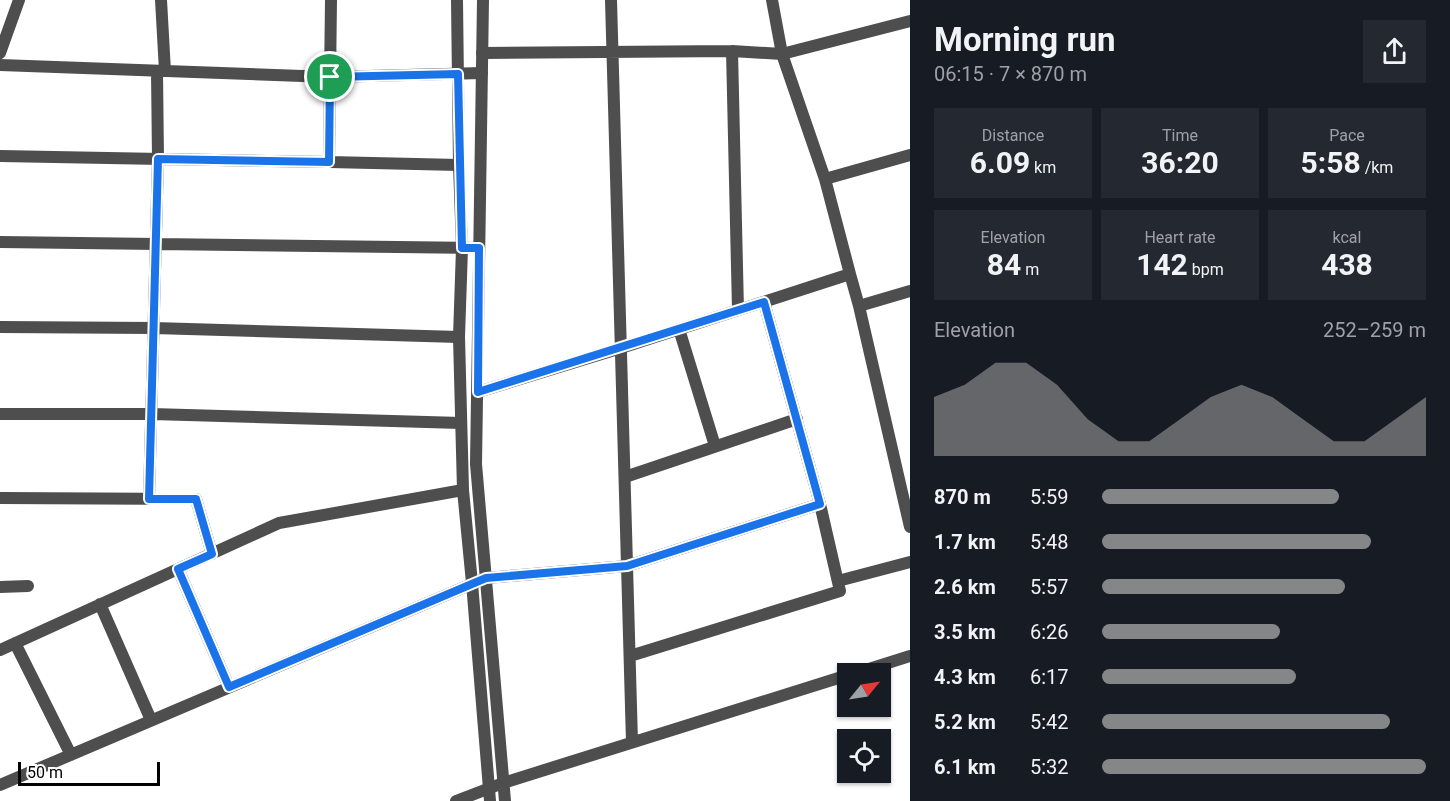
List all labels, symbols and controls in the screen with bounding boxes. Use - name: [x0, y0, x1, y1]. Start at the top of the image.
- text: Morning run: [934, 20, 1115, 59]
- button: share: [1363, 20, 1426, 83]
- pin: [304, 51, 355, 102]
- icon: arrive: [313, 60, 346, 93]
- text: 06:15 · 7 × 870 m: [934, 62, 1087, 86]
- text: Distance: [982, 126, 1044, 145]
- text: Time: [1162, 126, 1198, 145]
- text: Pace: [1329, 126, 1365, 145]
- text: 6.09: [970, 145, 1030, 180]
- text: 36:20: [1141, 145, 1219, 180]
- text: 5:58: [1301, 145, 1361, 180]
- text: km: [1030, 158, 1056, 177]
- text: /km: [1361, 158, 1393, 177]
- text: Elevation: [981, 228, 1045, 247]
- text: Heart rate: [1144, 228, 1216, 247]
- text: kcal: [1333, 228, 1361, 247]
- text: 84: [987, 247, 1021, 282]
- text: 142: [1136, 247, 1188, 282]
- text: 438: [1321, 247, 1373, 282]
- text: m: [1021, 260, 1039, 279]
- text: bpm: [1188, 260, 1224, 279]
- text: Elevation: [934, 318, 1015, 342]
- text: 252–259 m: [1323, 318, 1426, 342]
- text: 870 m: [934, 485, 991, 509]
- text: 5:59: [1030, 485, 1069, 509]
- text: 1.7 km: [934, 530, 996, 554]
- text: 5:48: [1030, 530, 1069, 554]
- text: 2.6 km: [934, 575, 996, 599]
- text: 5:57: [1030, 575, 1069, 599]
- text: 3.5 km: [934, 620, 996, 644]
- text: 6:26: [1030, 620, 1069, 644]
- north arrow: [837, 663, 891, 717]
- map controls: [837, 663, 891, 783]
- text: 4.3 km: [934, 665, 996, 689]
- text: 6:17: [1030, 665, 1069, 689]
- text: 5.2 km: [934, 710, 996, 734]
- text: 5:42: [1030, 710, 1069, 734]
- button: locate: [837, 729, 891, 783]
- text: 6.1 km: [934, 755, 996, 779]
- text: 5:32: [1030, 755, 1069, 779]
- scale bar: [18, 759, 160, 786]
- text: 50 m: [27, 763, 63, 782]

